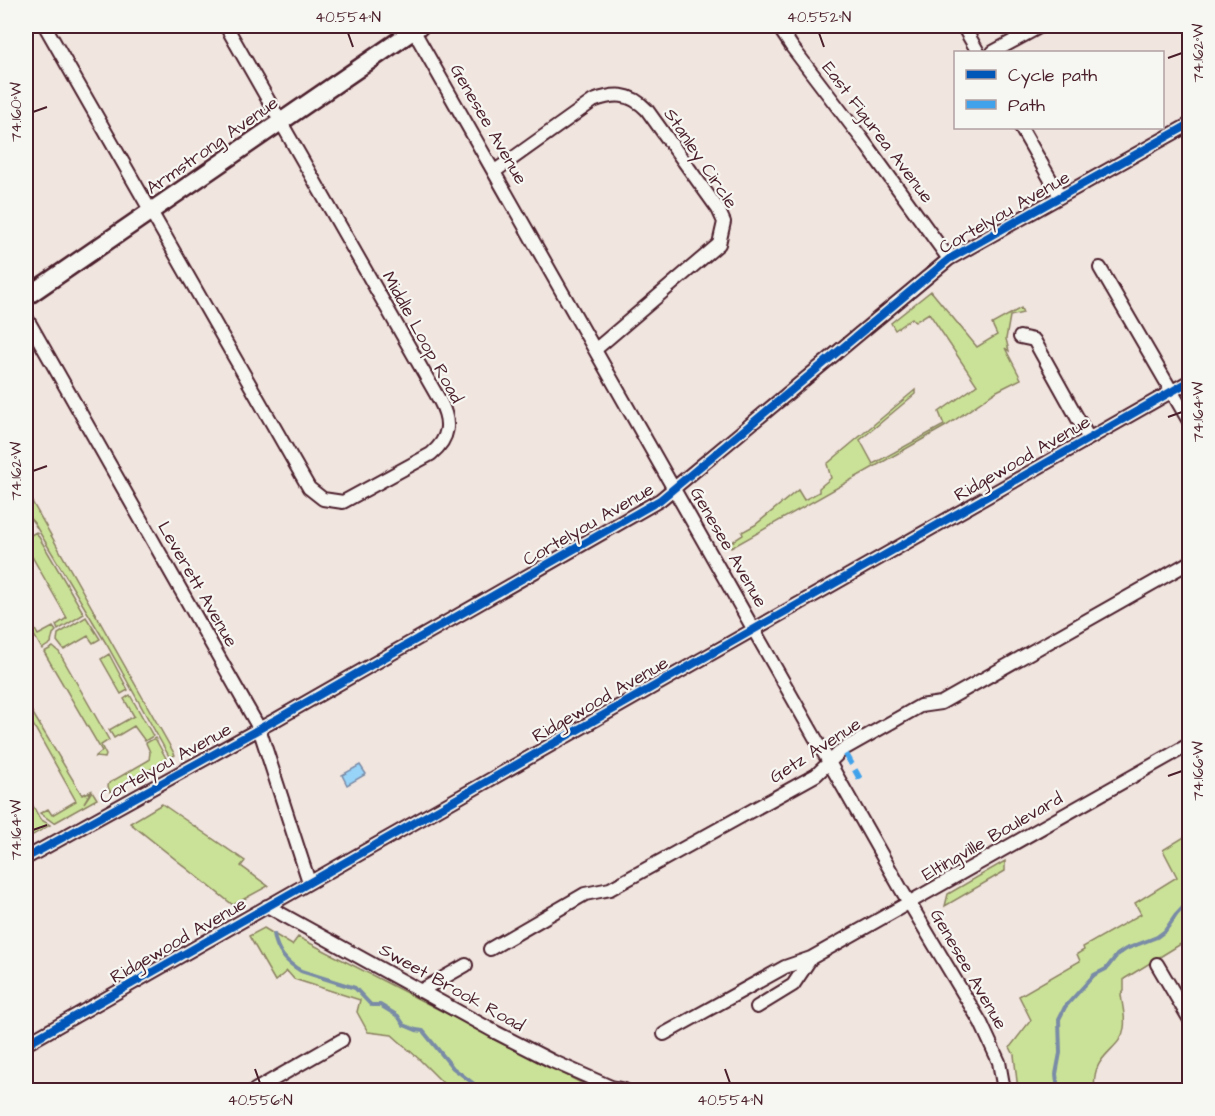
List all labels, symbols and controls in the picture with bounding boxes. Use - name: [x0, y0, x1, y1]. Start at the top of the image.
- text: 40.554°N: [315, 7, 381, 28]
- text: 40.552°N: [787, 7, 851, 28]
- text: 74.162°W: [1188, 24, 1209, 82]
- legend: [954, 51, 1164, 129]
- street label: East Figurea Avenue: [815, 56, 939, 209]
- street label: Genesee Avenue: [444, 59, 533, 189]
- text: Cycle path: [1008, 63, 1097, 89]
- text: 74.160°W: [6, 82, 27, 142]
- street label: Armstrong Avenue: [141, 90, 284, 201]
- text: Path: [1008, 93, 1045, 118]
- street label: Stanley Circle: [657, 103, 744, 214]
- street label: Cortelyou Avenue: [934, 165, 1075, 261]
- street label: Middle Loop Road: [376, 267, 469, 408]
- text: 74.164°W: [1188, 382, 1209, 442]
- street label: Ridgewood Avenue: [950, 409, 1096, 509]
- text: 74.162°W: [6, 442, 27, 500]
- street label: Cortelyou Avenue: [518, 477, 659, 573]
- street label: Genesee Avenue: [684, 482, 773, 612]
- street label: Leverett Avenue: [151, 517, 244, 652]
- street label: Ridgewood Avenue: [528, 650, 674, 750]
- street label: Getz Avenue: [765, 711, 866, 789]
- street label: Cortelyou Avenue: [95, 717, 237, 811]
- text: 74.166°W: [1188, 741, 1209, 801]
- street label: Eltingville Boulevard: [917, 786, 1068, 888]
- text: 74.164°W: [6, 800, 27, 860]
- street label: Ridgewood Avenue: [106, 891, 252, 991]
- street label: Genesee Avenue: [924, 904, 1013, 1034]
- street label: Sweet Brook Road: [375, 937, 529, 1038]
- text: 40.556°N: [227, 1090, 293, 1111]
- text: 40.554°N: [697, 1090, 763, 1111]

